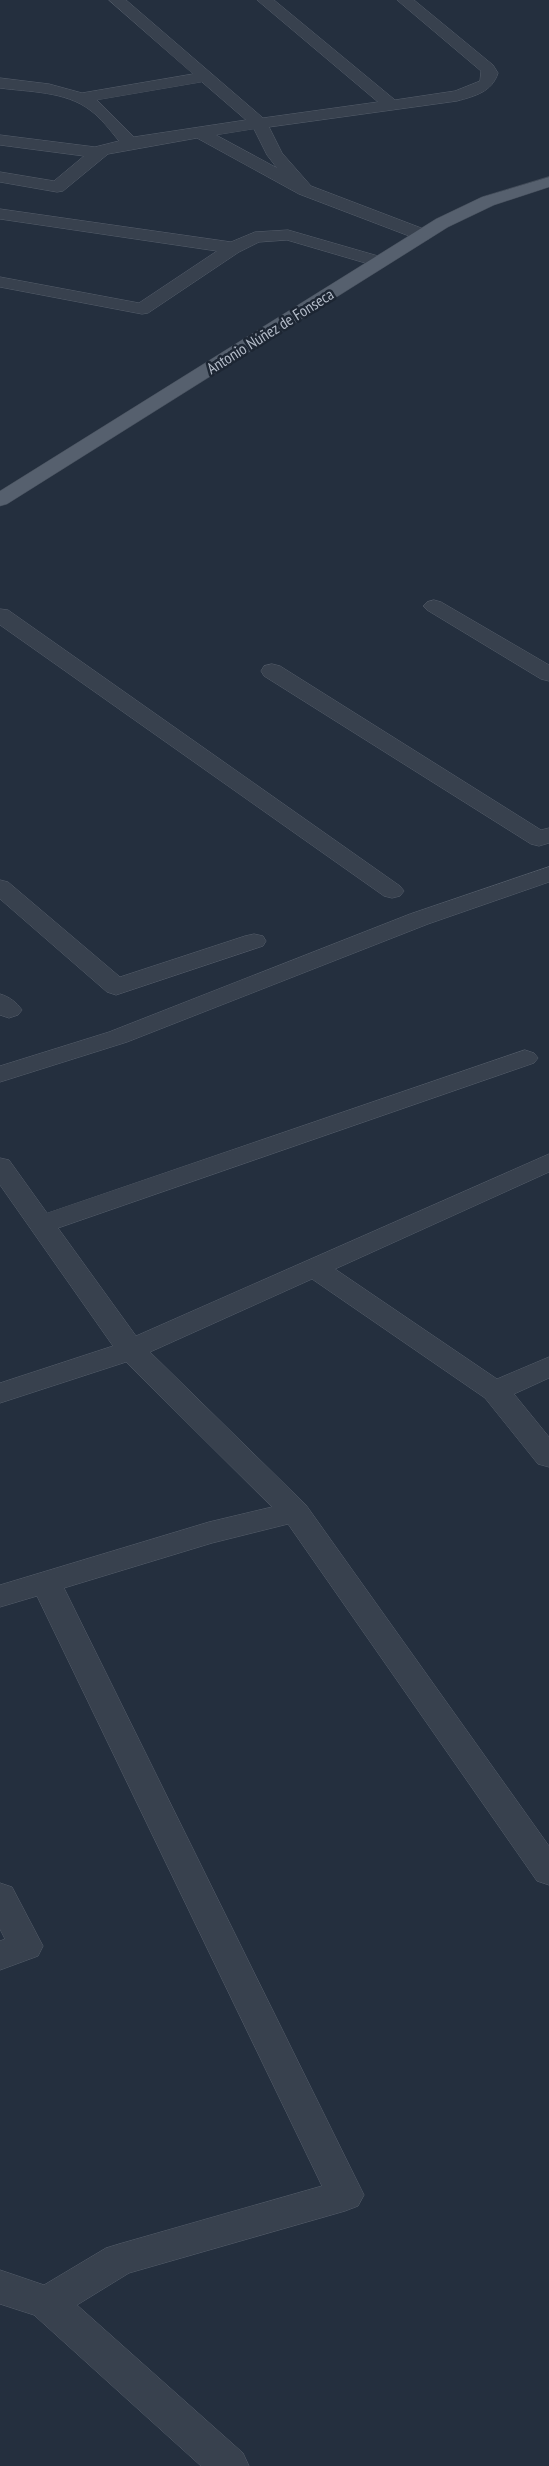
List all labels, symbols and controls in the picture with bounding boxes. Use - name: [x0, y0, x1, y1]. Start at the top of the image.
- street label: Antonio Núñez de Fonseca: [203, 284, 337, 378]

